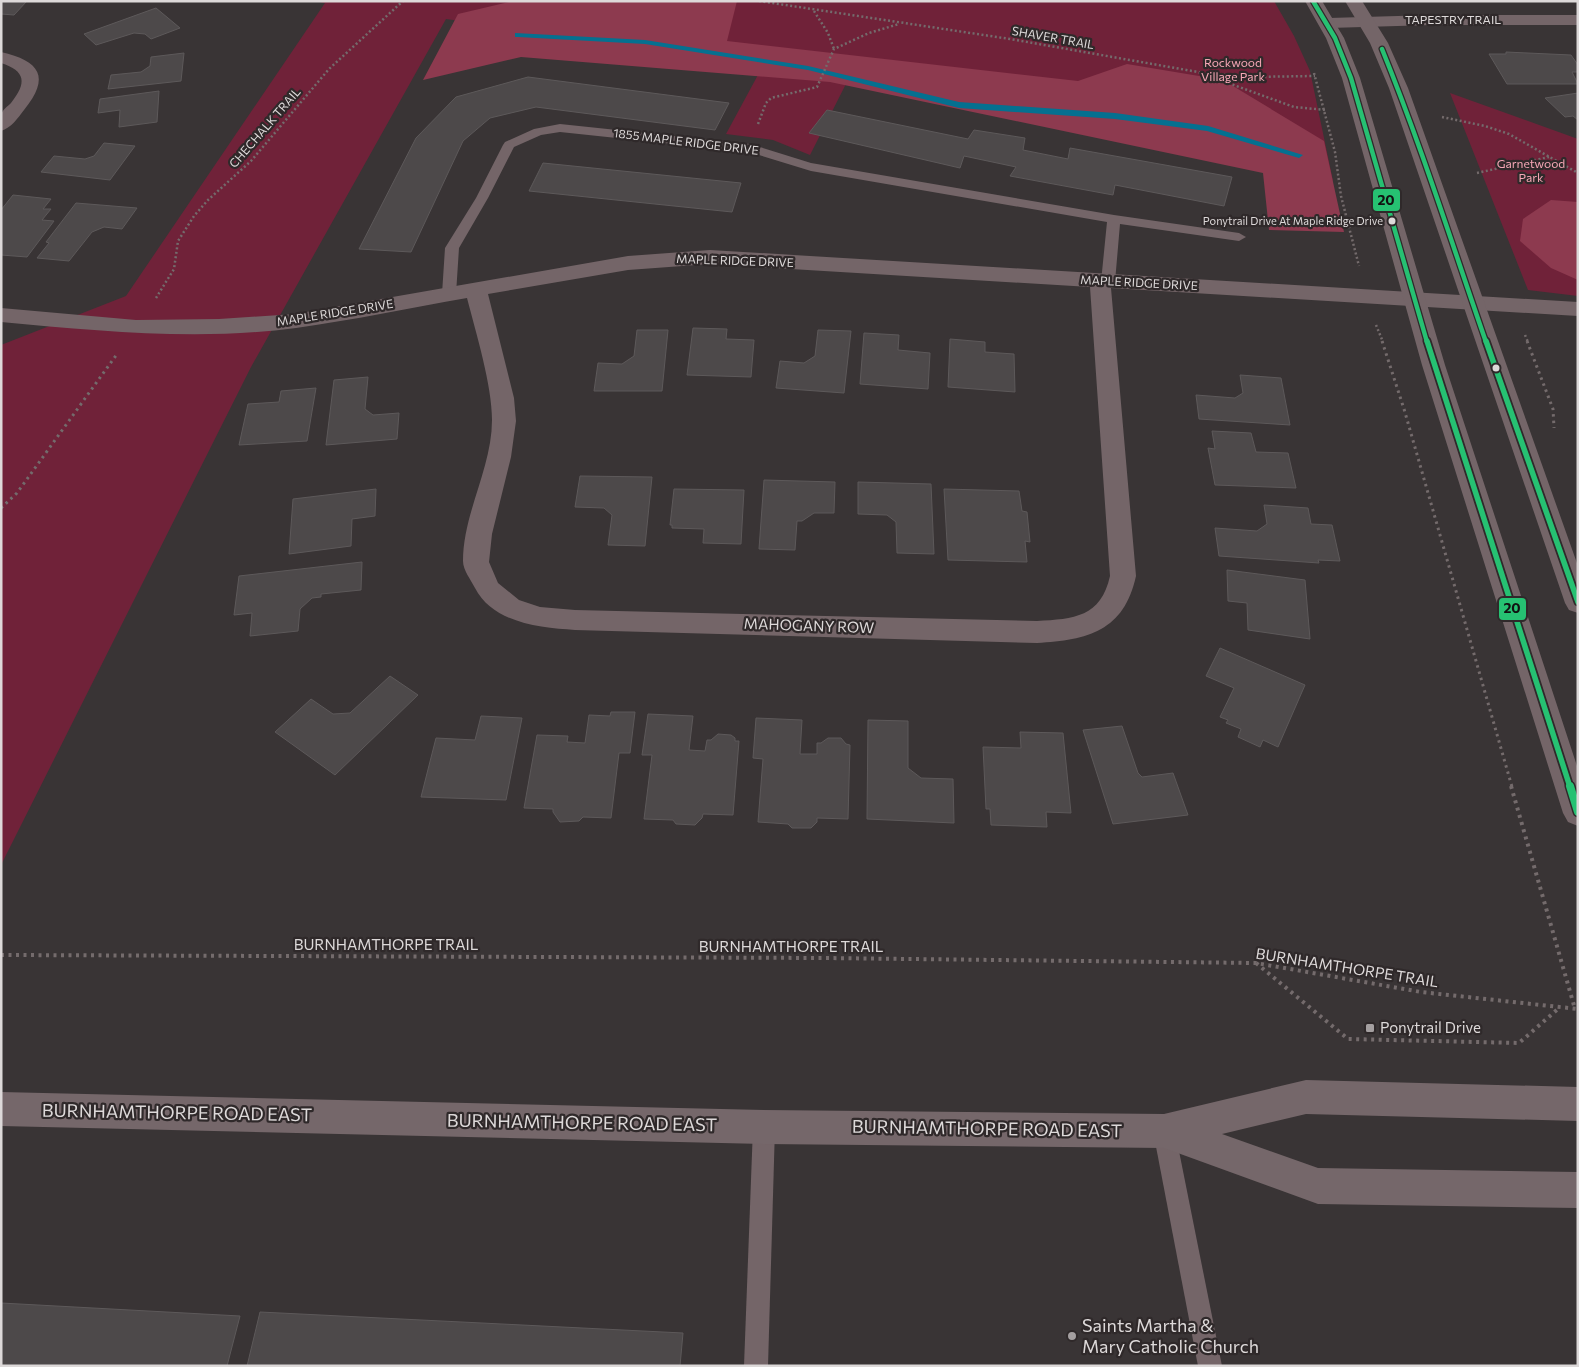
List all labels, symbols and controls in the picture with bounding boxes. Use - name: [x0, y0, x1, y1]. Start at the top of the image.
- street label: TAPESTRY TRAIL: [1405, 12, 1501, 26]
- street label: SHAVER TRAIL: [1011, 23, 1096, 51]
- park label: Rockwood Village Park: [1201, 55, 1265, 83]
- street label: CHECHALK TRAIL: [226, 84, 303, 170]
- street label: 1855 MAPLE RIDGE DRIVE: [613, 125, 760, 157]
- park label: Garnetwood Park: [1497, 156, 1565, 184]
- line badge: 20: [1372, 188, 1401, 212]
- text: 20: [1377, 191, 1395, 208]
- place label: Ponytrail Drive At Maple Ridge Drive: [1203, 214, 1383, 227]
- marker: Ponytrail Drive At Maple Ridge Drive: [1387, 216, 1397, 226]
- street label: MAPLE RIDGE DRIVE: [676, 251, 794, 269]
- street label: MAPLE RIDGE DRIVE: [1080, 272, 1198, 292]
- street label: MAPLE RIDGE DRIVE: [276, 296, 394, 328]
- unlabelled marker: [1491, 363, 1501, 373]
- line badge: 20: [1498, 597, 1527, 621]
- text: 20: [1503, 599, 1521, 616]
- street label: MAHOGANY ROW: [743, 614, 875, 636]
- street label: BURNHAMTHORPE TRAIL: [294, 935, 479, 953]
- street label: BURNHAMTHORPE TRAIL: [699, 937, 884, 955]
- street label: BURNHAMTHORPE TRAIL: [1255, 944, 1440, 990]
- place label: Ponytrail Drive: [1380, 1018, 1481, 1036]
- marker: Ponytrail Drive: [1364, 1022, 1376, 1034]
- street label: BURNHAMTHORPE ROAD EAST: [42, 1099, 312, 1125]
- street label: BURNHAMTHORPE ROAD EAST: [447, 1109, 717, 1135]
- street label: BURNHAMTHORPE ROAD EAST: [852, 1115, 1122, 1141]
- place label: Saints Martha & Mary Catholic Church: [1082, 1314, 1259, 1357]
- marker: Saints Martha & Mary Catholic Church: [1066, 1330, 1078, 1342]

